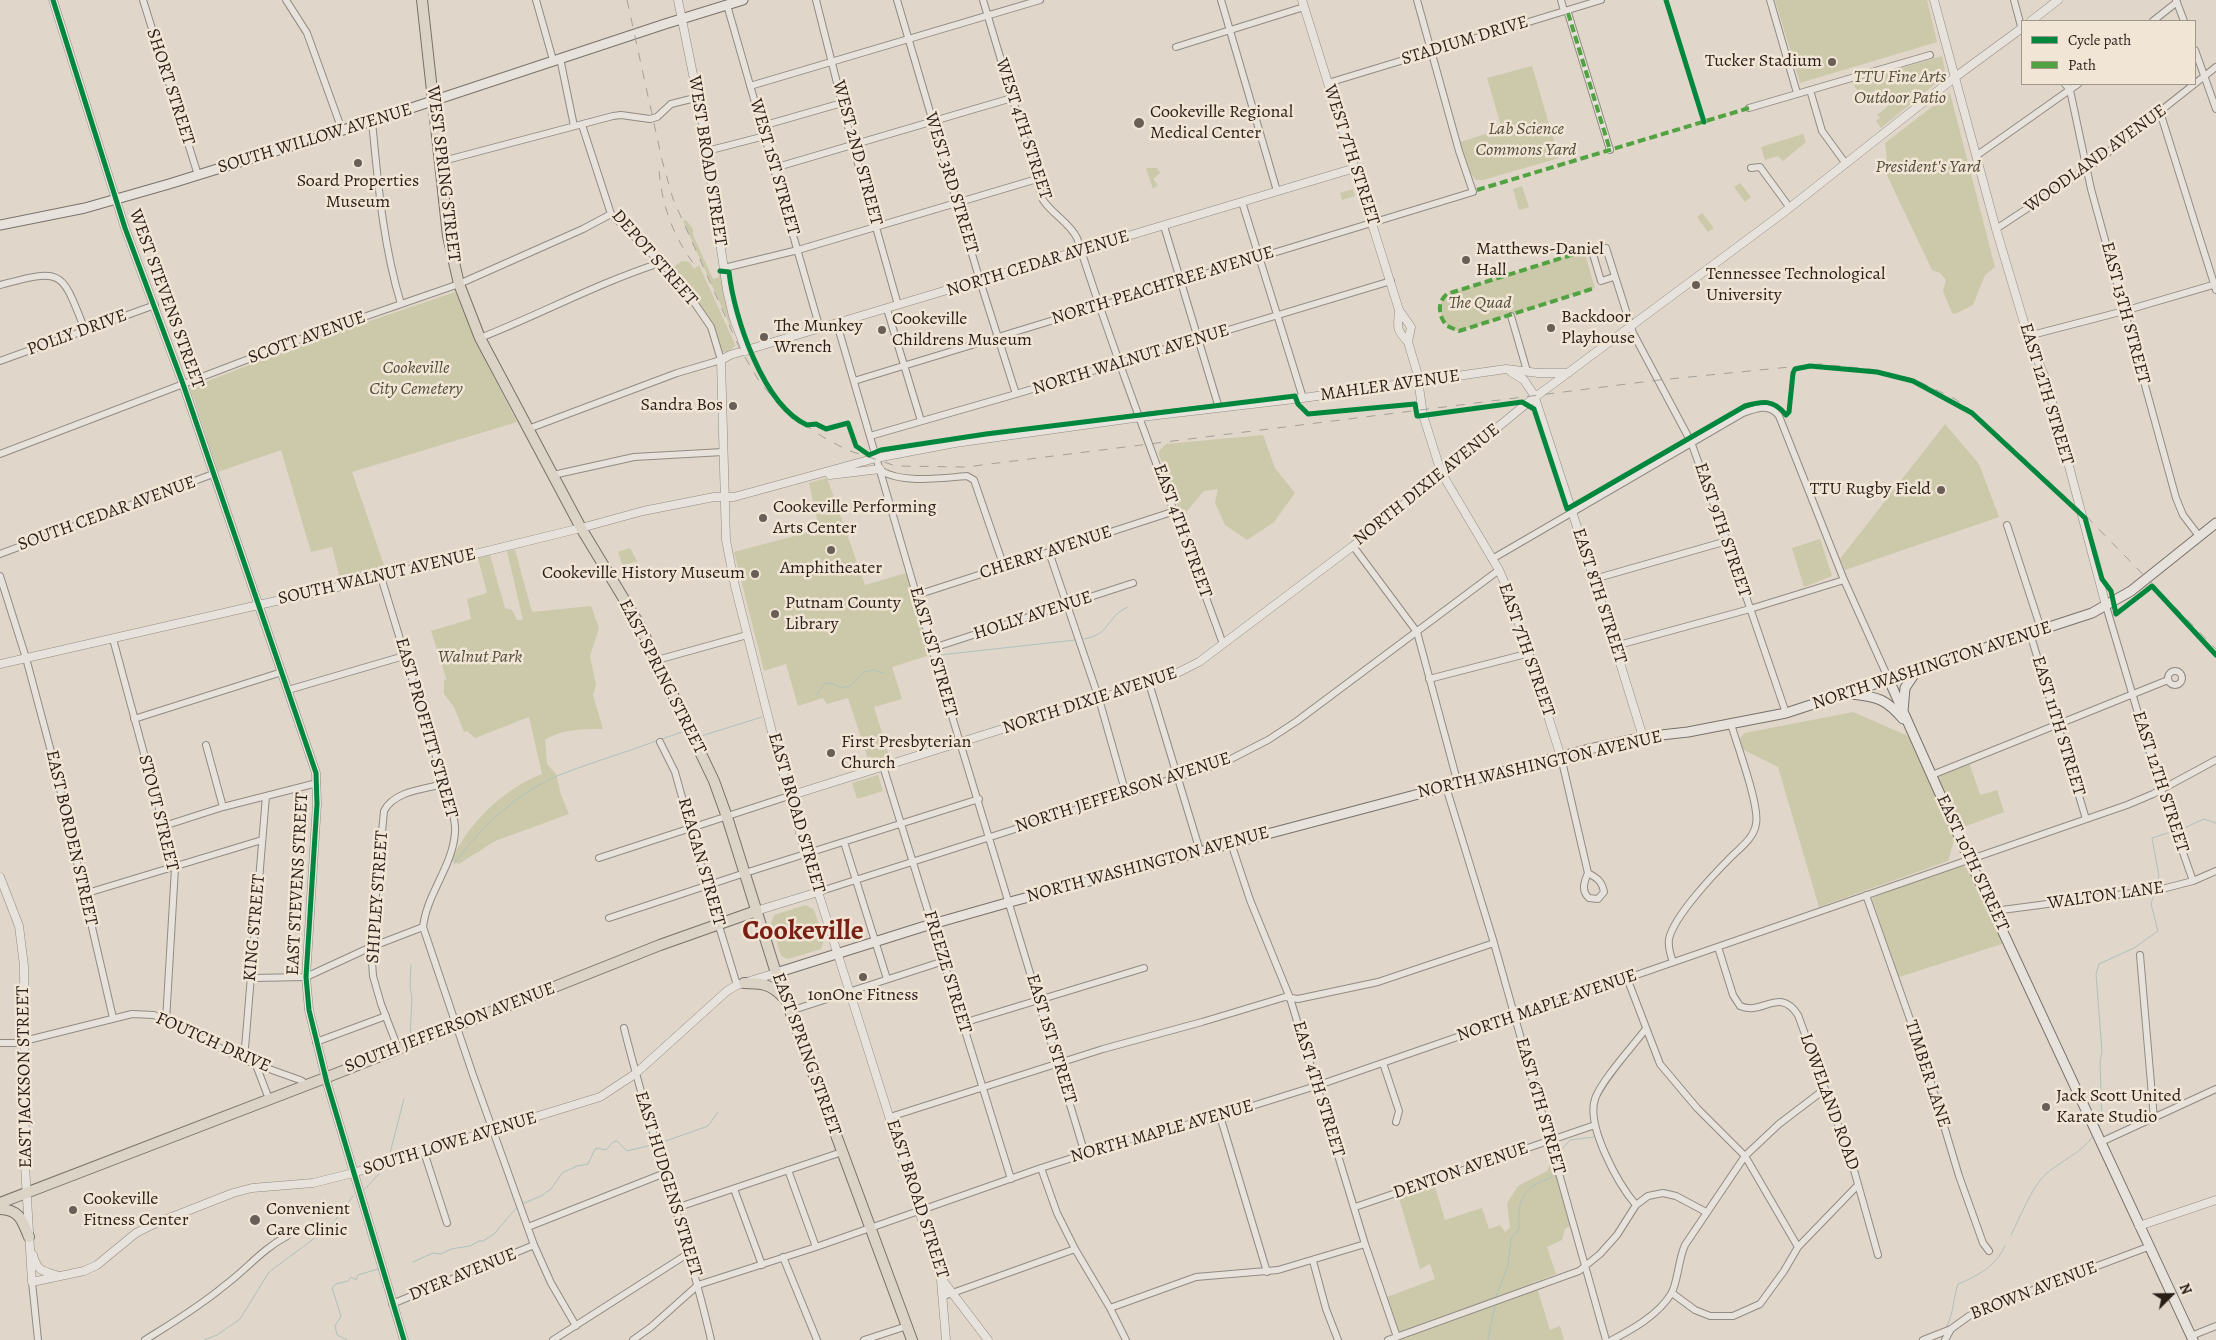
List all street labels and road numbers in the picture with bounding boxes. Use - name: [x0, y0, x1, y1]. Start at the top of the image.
- street label: STADIUM DRIVE: [1399, 11, 1531, 71]
- street label: SHORT STREET: [141, 26, 199, 148]
- street label: WEST 4TH STREET: [990, 56, 1056, 202]
- street label: WEST BROAD STREET: [683, 74, 731, 248]
- street label: WEST 2ND STREET: [827, 78, 887, 228]
- street label: WEST 7TH STREET: [1318, 82, 1384, 228]
- street label: WEST SPRING STREET: [421, 85, 465, 263]
- street label: WEST 1ST STREET: [744, 96, 804, 238]
- street label: SOUTH WILLOW AVENUE: [215, 99, 415, 179]
- street label: WOODLAND AVENUE: [2021, 100, 2171, 218]
- street label: WEST 3RD STREET: [919, 110, 983, 256]
- street label: WEST STEVENS STREET: [123, 206, 209, 392]
- street label: DEPOT STREET: [606, 206, 702, 310]
- street label: NORTH CEDAR AVENUE: [944, 226, 1132, 302]
- street label: EAST 13TH STREET: [2096, 240, 2154, 386]
- street label: NORTH PEACHTREE AVENUE: [1049, 242, 1277, 330]
- street label: POLLY DRIVE: [24, 305, 130, 361]
- street label: SCOTT AVENUE: [245, 307, 369, 369]
- street label: NORTH WALNUT AVENUE: [1030, 320, 1232, 400]
- street label: EAST 12TH STREET: [2014, 320, 2078, 468]
- street label: MAHLER AVENUE: [1319, 366, 1461, 406]
- street label: NORTH DIXIE AVENUE: [1349, 419, 1505, 551]
- street label: EAST 9TH STREET: [1689, 460, 1755, 600]
- street label: EAST 4TH STREET: [1148, 461, 1216, 601]
- street label: SOUTH CEDAR AVENUE: [15, 472, 199, 556]
- street label: CHERRY AVENUE: [977, 521, 1115, 585]
- street label: EAST 8TH STREET: [1567, 525, 1631, 667]
- street label: SOUTH WALNUT AVENUE: [276, 544, 478, 610]
- street label: EAST 7TH STREET: [1493, 580, 1559, 720]
- street label: EAST 1ST STREET: [904, 584, 962, 720]
- street label: HOLLY AVENUE: [971, 587, 1095, 645]
- street label: EAST SPRING STREET: [614, 596, 710, 758]
- street label: NORTH WASHINGTON AVENUE: [1810, 617, 2054, 715]
- street label: EAST PROFFITT STREET: [390, 635, 462, 821]
- street label: EAST 11TH STREET: [2027, 654, 2089, 798]
- street label: NORTH DIXIE AVENUE: [1000, 663, 1180, 739]
- street label: EAST 12TH STREET: [2127, 709, 2193, 855]
- street label: NORTH WASHINGTON AVENUE: [1416, 726, 1664, 804]
- street label: EAST BROAD STREET: [763, 730, 829, 896]
- street label: EAST BORDEN STREET: [40, 748, 102, 928]
- street label: NORTH JEFFERSON AVENUE: [1012, 748, 1234, 838]
- street label: STOUT STREET: [133, 753, 183, 873]
- street label: EAST 10TH STREET: [1931, 791, 2013, 935]
- street label: EAST STEVENS STREET: [282, 792, 314, 976]
- street label: REAGAN STREET: [672, 795, 730, 929]
- street label: NORTH WASHINGTON AVENUE: [1024, 822, 1272, 908]
- street label: SHIPLEY STREET: [363, 830, 393, 964]
- street label: KING STREET: [240, 873, 270, 983]
- street label: WALTON LANE: [2046, 877, 2166, 915]
- street label: FREEZE STREET: [918, 908, 976, 1036]
- street label: NORTH MAPLE AVENUE: [1454, 965, 1640, 1047]
- street label: EAST SPRING STREET: [767, 970, 845, 1138]
- street label: EAST 1ST STREET: [1021, 971, 1081, 1107]
- street label: SOUTH JEFFERSON AVENUE: [342, 978, 558, 1078]
- street label: EAST JACKSON STREET: [13, 985, 37, 1169]
- street label: FOUTCH DRIVE: [152, 1008, 274, 1078]
- street label: TIMBER LANE: [1900, 1018, 1954, 1130]
- street label: EAST 4TH STREET: [1287, 1019, 1349, 1159]
- street label: LOWELAND ROAD: [1794, 1031, 1864, 1173]
- street label: EAST 6TH STREET: [1510, 1035, 1570, 1177]
- street label: EAST HUDGENS STREET: [629, 1089, 707, 1279]
- street label: NORTH MAPLE AVENUE: [1068, 1096, 1256, 1168]
- street label: SOUTH LOWE AVENUE: [361, 1107, 539, 1181]
- street label: EAST BROAD STREET: [881, 1117, 953, 1281]
- street label: DENTON AVENUE: [1391, 1138, 1531, 1204]
- street label: DYER AVENUE: [406, 1244, 520, 1306]
- street label: BROWN AVENUE: [1968, 1257, 2100, 1325]

